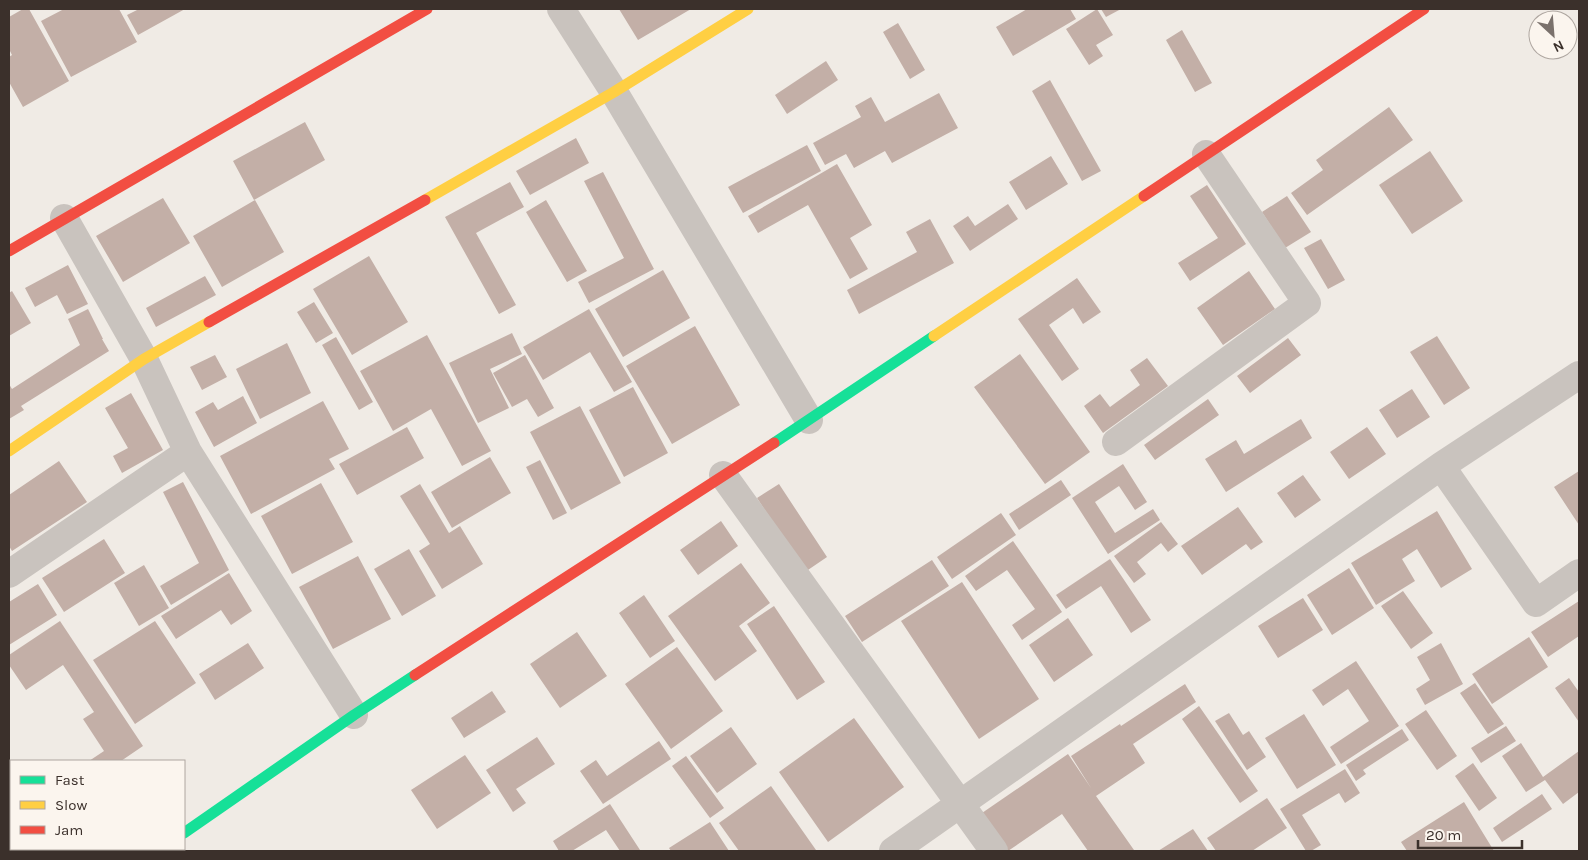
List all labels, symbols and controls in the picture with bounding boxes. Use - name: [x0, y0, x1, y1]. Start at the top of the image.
- north arrow: [1528, 10, 1578, 60]
- text: N: [1550, 36, 1567, 56]
- legend: [10, 760, 185, 850]
- text: Fast: [55, 771, 85, 789]
- text: Slow: [55, 796, 87, 814]
- scale bar: [1418, 818, 1522, 850]
- text: Jam: [55, 821, 83, 839]
- text: 20 m: [1426, 826, 1461, 844]

